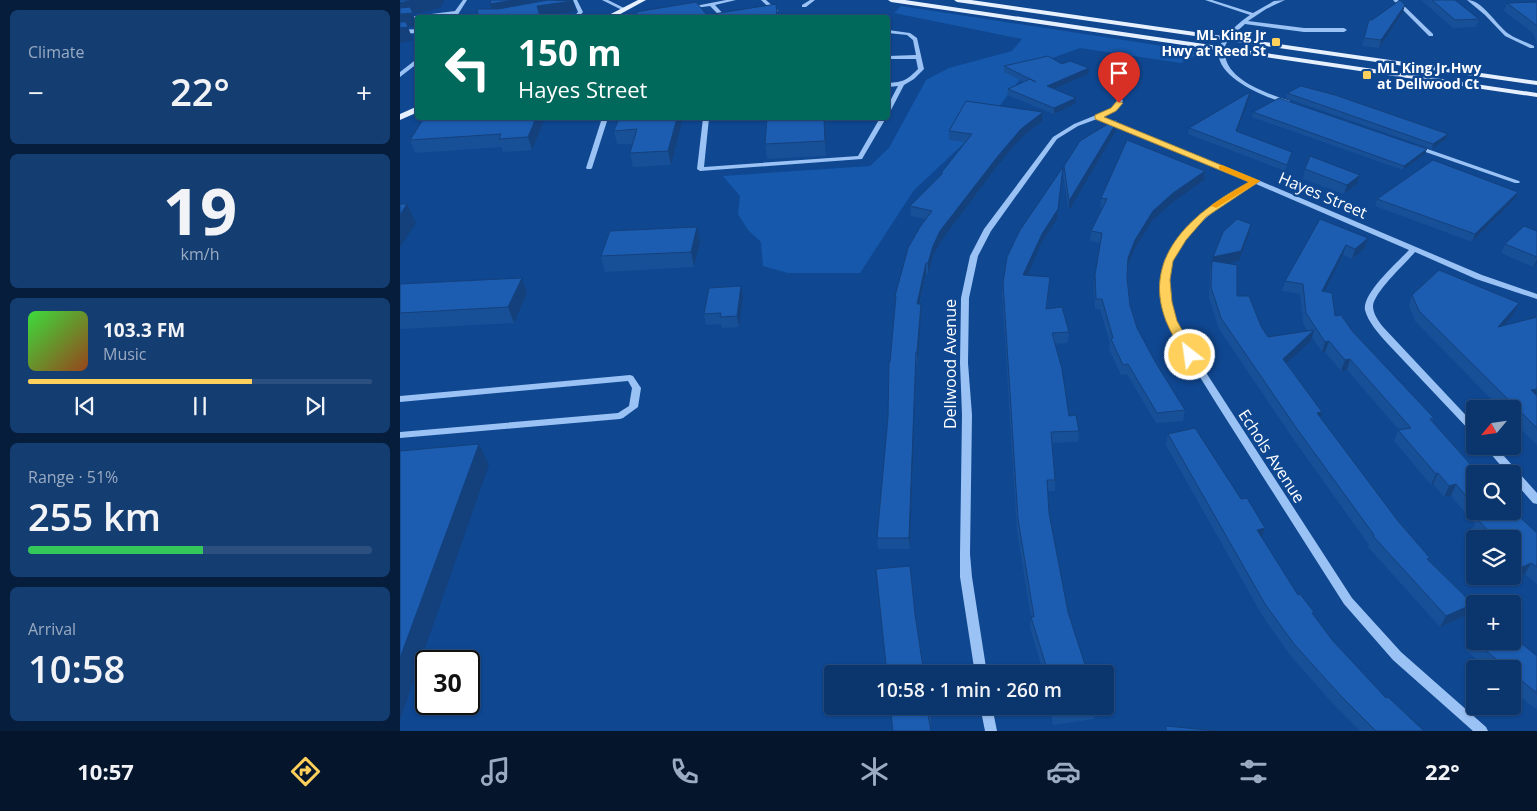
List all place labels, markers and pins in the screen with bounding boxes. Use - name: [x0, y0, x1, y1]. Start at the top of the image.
- place label: ML King Jr Hwy at Reed St: [1161, 25, 1267, 60]
- marker: ML King Jr Hwy at Reed St: [1270, 36, 1282, 48]
- pin: [1098, 52, 1140, 103]
- place label: ML King Jr Hwy at Dellwood Ct: [1377, 58, 1481, 93]
- marker: ML King Jr Hwy at Dellwood Ct: [1361, 69, 1373, 81]

